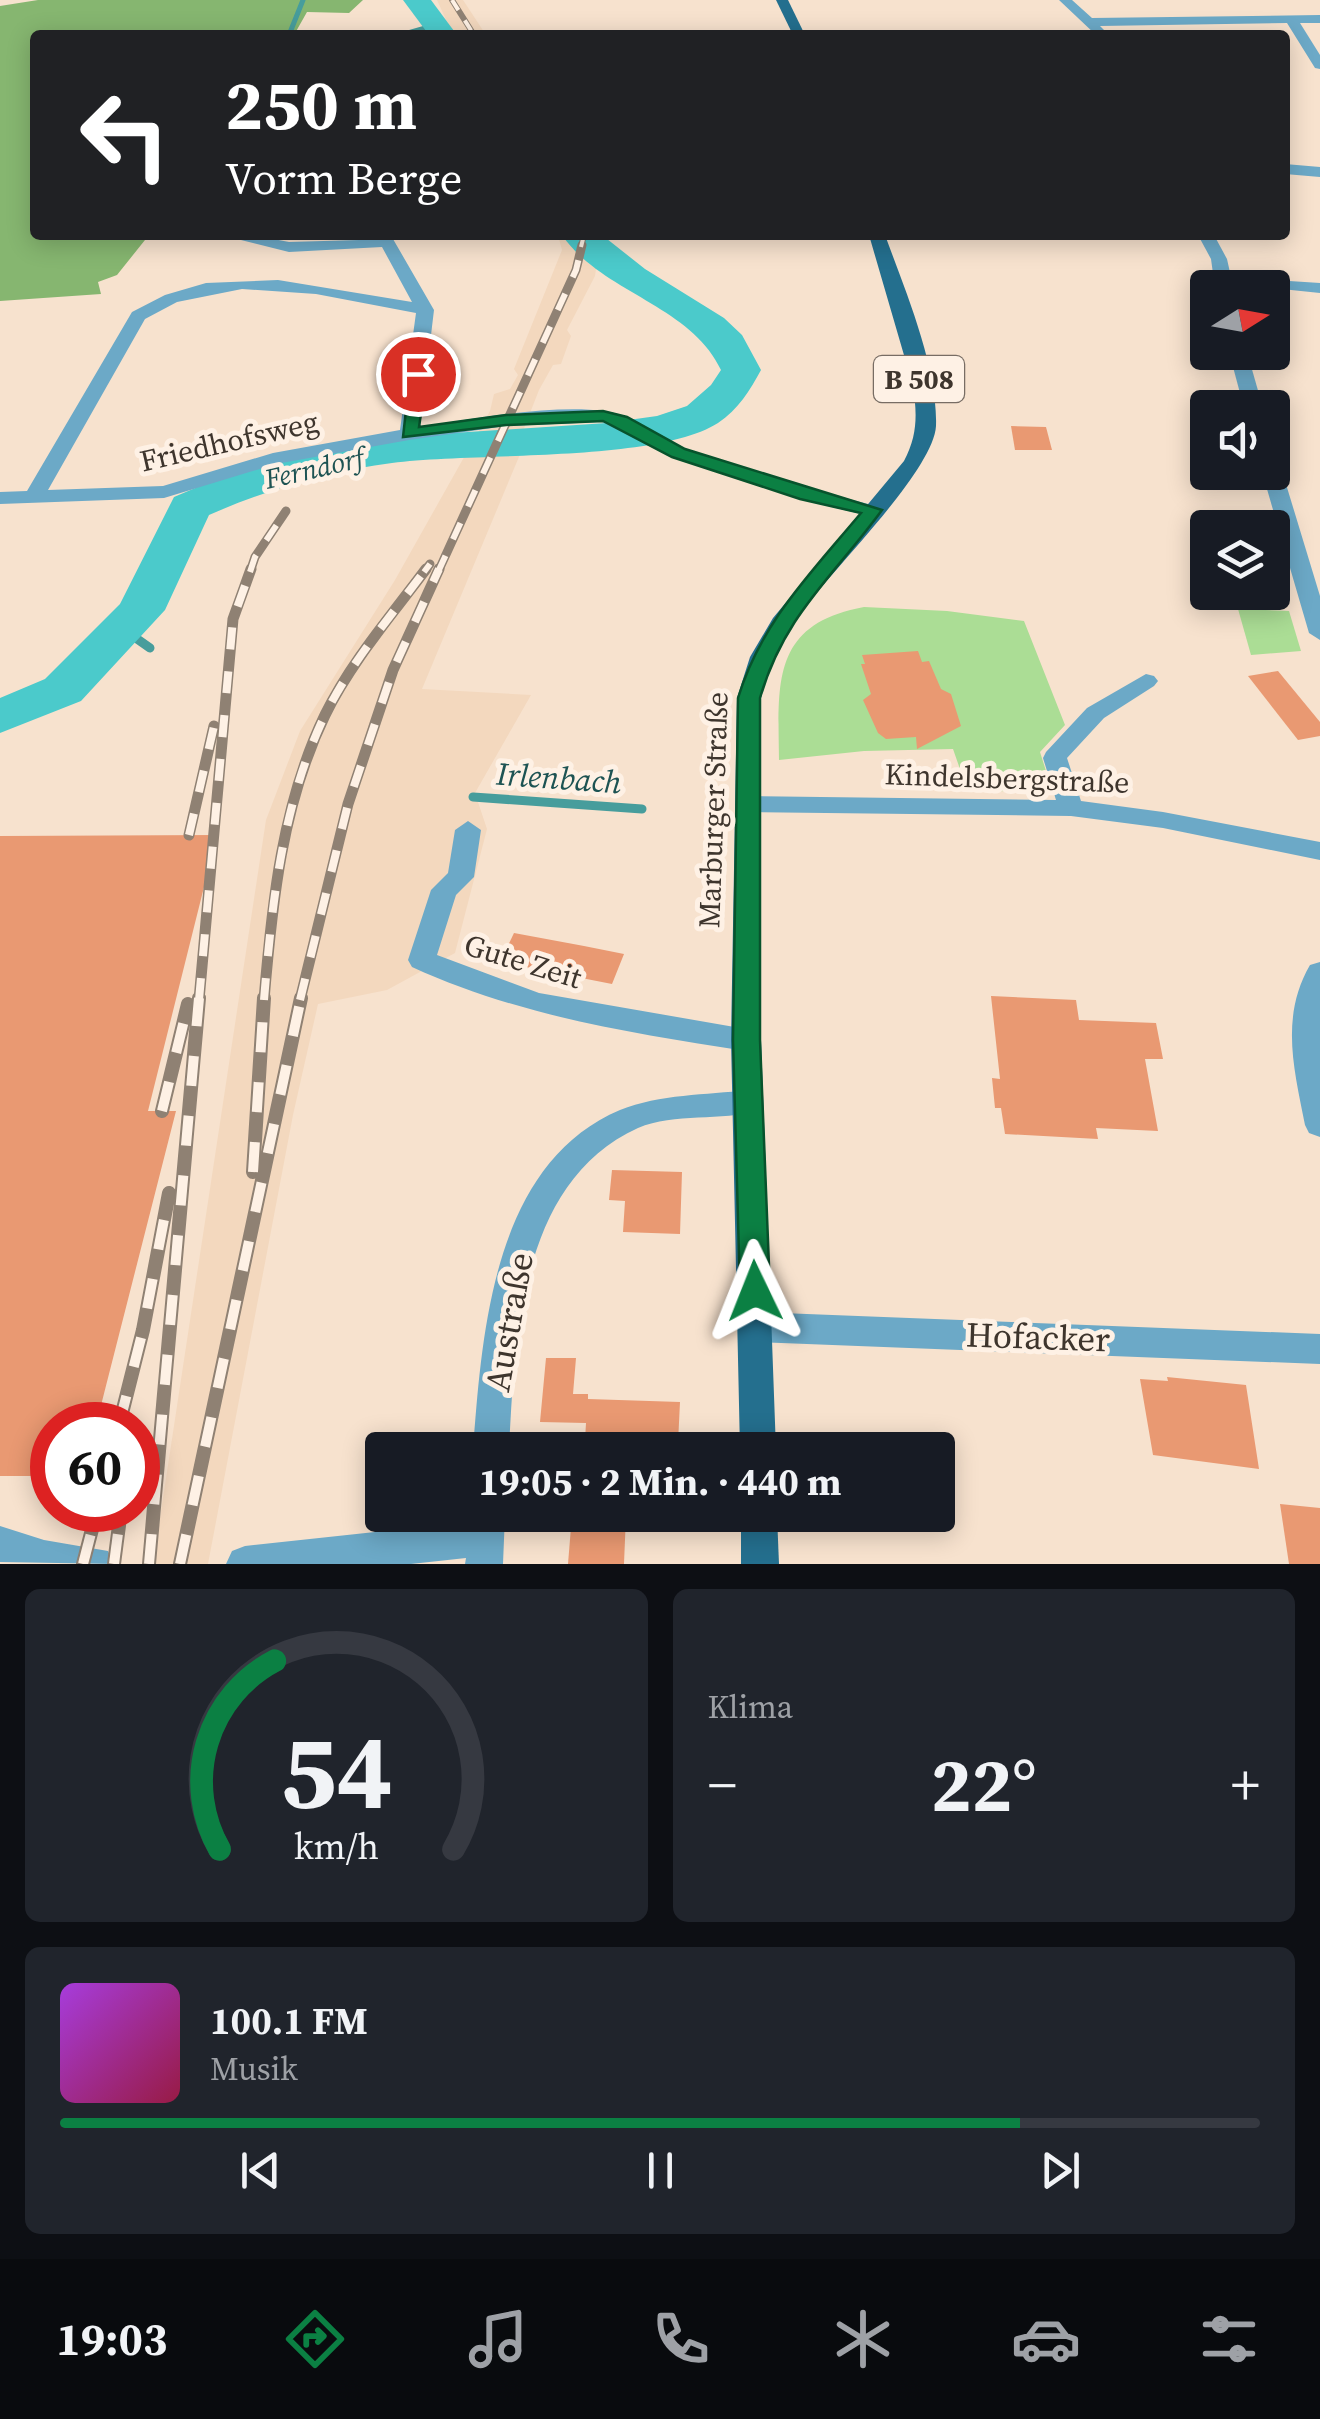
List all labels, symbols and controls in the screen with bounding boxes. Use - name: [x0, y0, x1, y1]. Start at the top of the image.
- text: 250 m: [225, 56, 417, 152]
- icon: left: [60, 70, 190, 200]
- text: Vorm Berge: [225, 147, 463, 209]
- north arrow: [1190, 270, 1290, 370]
- map controls: [1190, 270, 1290, 610]
- pin: [376, 332, 461, 417]
- icon: arrive: [391, 347, 446, 402]
- road number: B 508: [874, 356, 964, 402]
- button: sound: [1190, 390, 1290, 490]
- street label: Friedhofsweg: [136, 401, 322, 481]
- water label: Ferndorf: [260, 437, 373, 498]
- button: layers: [1190, 510, 1290, 610]
- street label: Marburger Straße: [688, 691, 738, 929]
- water label: Irlenbach: [494, 752, 624, 804]
- street label: Kindelsbergstraße: [884, 753, 1130, 803]
- street label: Gute Zeit: [459, 924, 587, 998]
- position arrow: [703, 1239, 807, 1343]
- street label: Austraße: [473, 1249, 545, 1395]
- street label: Hofacker: [965, 1310, 1111, 1364]
- speed limit sign: 60: [30, 1402, 160, 1532]
- text: 19:05 · 2 Min. · 440 m: [478, 1456, 842, 1508]
- text: Klima: [708, 1685, 793, 1729]
- text: 54: [280, 1699, 393, 1842]
- text: 22°: [931, 1733, 1037, 1836]
- text: −: [708, 1747, 737, 1822]
- text: +: [1231, 1747, 1260, 1822]
- text: km/h: [294, 1822, 379, 1871]
- text: 100.1 FM: [210, 1995, 368, 2047]
- text: Musik: [210, 2047, 298, 2091]
- icon: previous: [233, 2143, 288, 2198]
- icon: pause: [633, 2143, 688, 2198]
- icon: next: [1033, 2143, 1088, 2198]
- icon: directions: [280, 2304, 350, 2374]
- icon: music: [463, 2304, 533, 2374]
- icon: phone: [646, 2304, 716, 2374]
- icon: climate: [828, 2304, 898, 2374]
- icon: car: [1011, 2304, 1081, 2374]
- icon: filters: [1194, 2304, 1264, 2374]
- text: 19:03: [56, 2308, 167, 2370]

